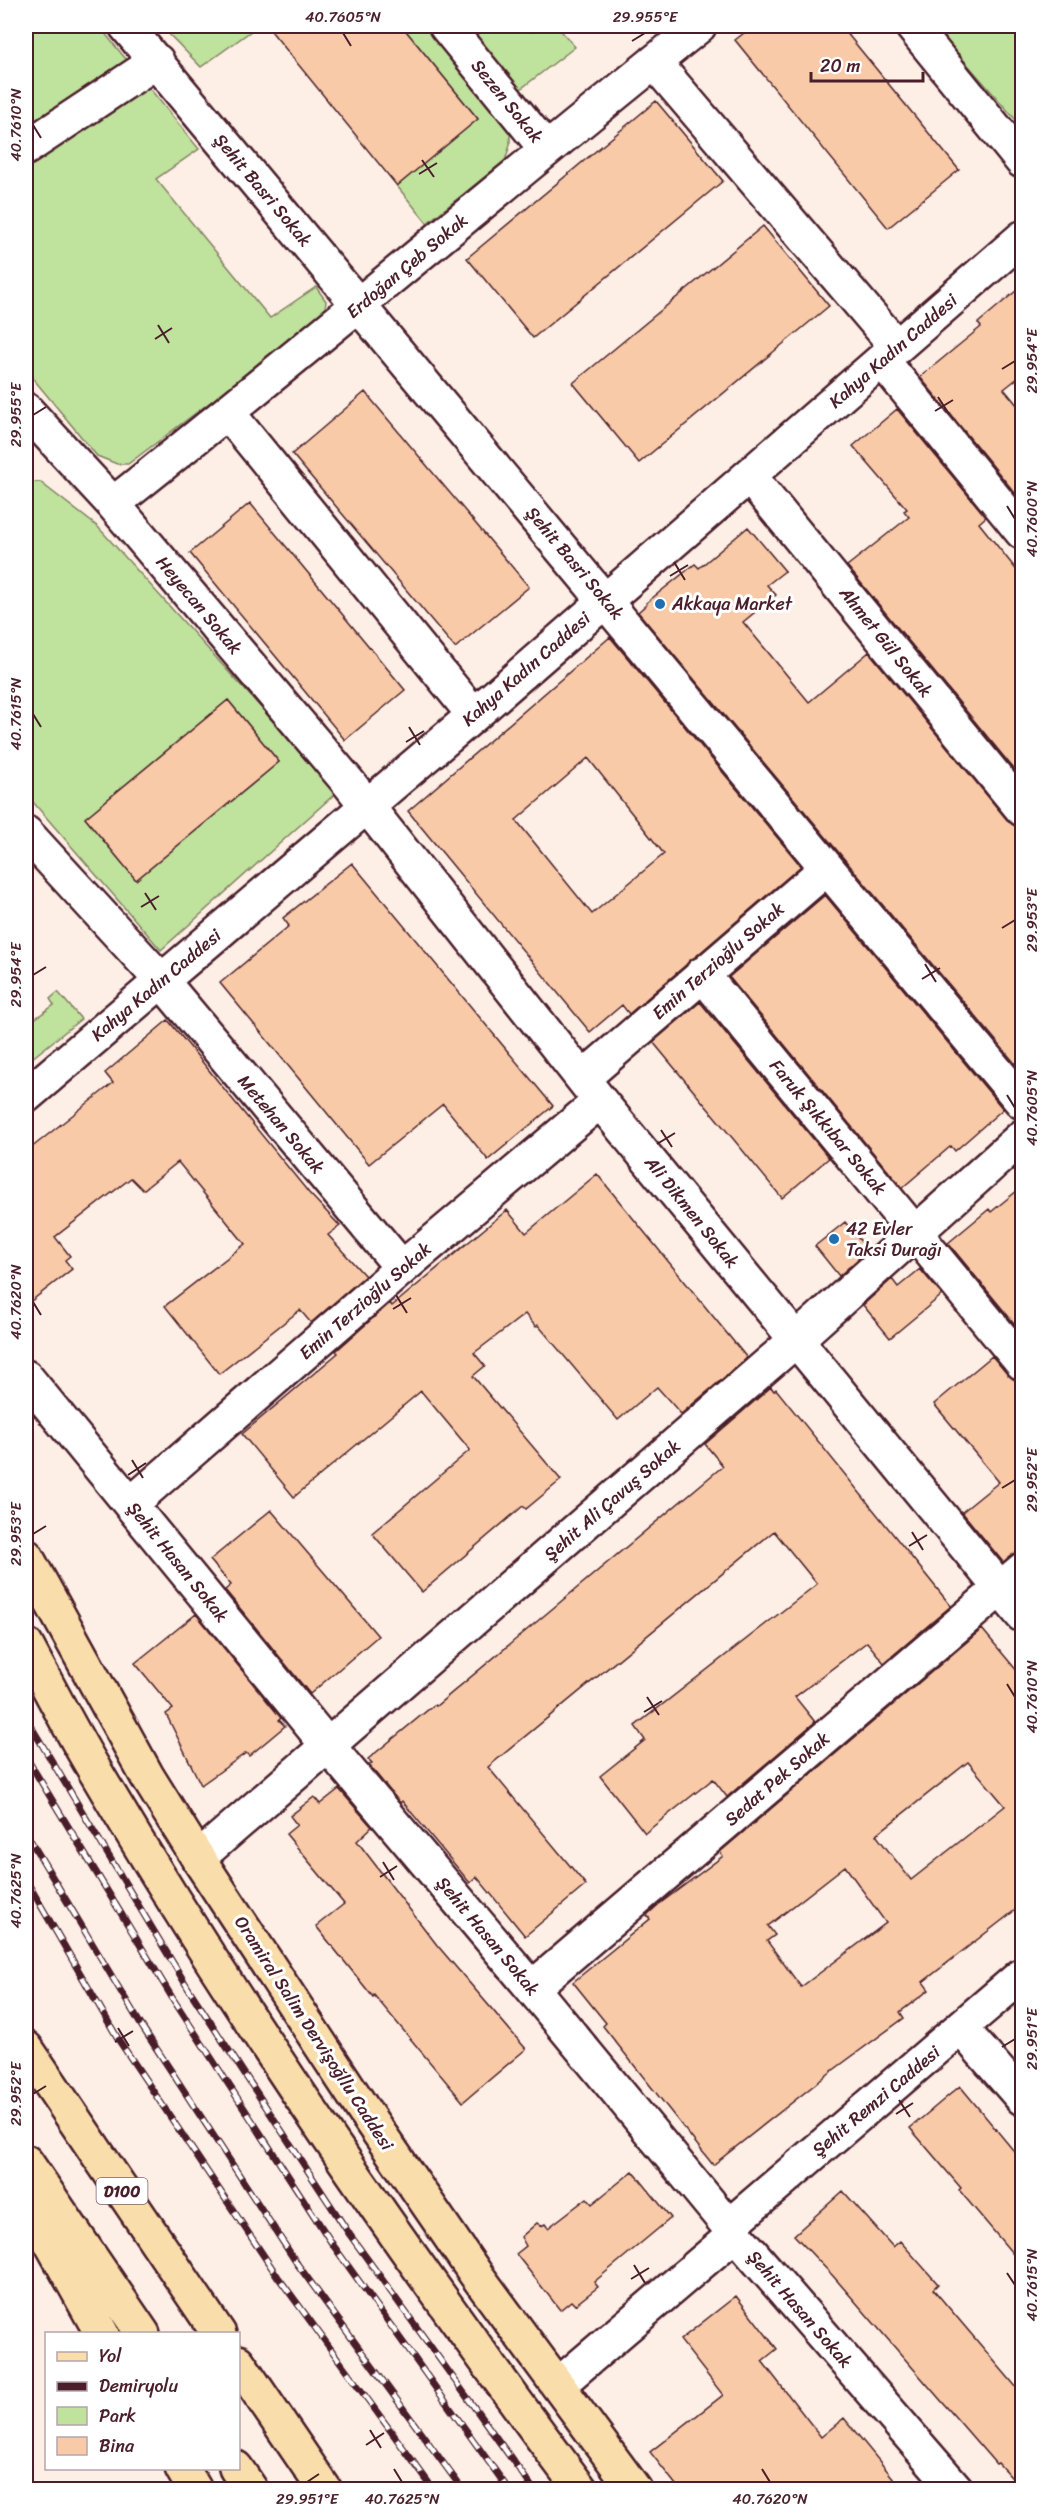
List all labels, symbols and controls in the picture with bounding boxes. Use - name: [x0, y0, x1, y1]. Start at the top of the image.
- text: 40.7605°N: [305, 4, 382, 30]
- text: 29.955°E: [613, 4, 679, 30]
- scale bar: [811, 45, 924, 83]
- text: 20 m: [820, 50, 860, 82]
- street label: Sezen Sokak: [463, 52, 552, 151]
- text: 40.7610°N: [3, 88, 29, 162]
- street label: Şehit Basri Sokak: [205, 126, 321, 254]
- street label: Erdoğan Çeb Sokak: [339, 205, 475, 327]
- street label: Kahya Kadın Caddesi: [821, 285, 966, 417]
- text: 29.954°E: [1019, 327, 1045, 393]
- text: 29.955°E: [3, 381, 29, 447]
- text: 40.7600°N: [1019, 480, 1045, 557]
- street label: Şehit Basri Sokak: [517, 499, 633, 627]
- street label: Heyecan Sokak: [148, 548, 251, 662]
- street label: Ahmet Gül Sokak: [830, 578, 941, 705]
- place label: Akkaya Market: [671, 588, 793, 620]
- marker: Akkaya Market: [653, 597, 667, 611]
- street label: Kahya Kadın Caddesi: [454, 603, 599, 735]
- text: 40.7615°N: [3, 677, 29, 750]
- text: 29.953°E: [1019, 886, 1045, 952]
- street label: Emin Terzioğlu Sokak: [644, 894, 792, 1028]
- street label: Kahya Kadın Caddesi: [83, 920, 230, 1050]
- text: 29.954°E: [3, 941, 29, 1007]
- street label: Faruk Şıkkıbar Sokak: [761, 1052, 895, 1203]
- street label: Metehan Sokak: [229, 1067, 333, 1182]
- text: 40.7605°N: [1019, 1069, 1045, 1146]
- street label: Ali Dikmen Sokak: [636, 1148, 748, 1275]
- place label: 42 Evler Taksi Durağı: [846, 1213, 942, 1266]
- marker: 42 Evler Taksi Durağı: [827, 1232, 841, 1246]
- street label: Emin Terzioğlu Sokak: [291, 1234, 439, 1368]
- text: 40.7620°N: [3, 1264, 29, 1340]
- street label: Şehit Ali Çavuş Sokak: [536, 1431, 688, 1569]
- text: 29.952°E: [1019, 1446, 1045, 1512]
- street label: Şehit Hasan Sokak: [119, 1494, 237, 1630]
- text: 29.953°E: [3, 1500, 29, 1566]
- text: 40.7610°N: [1019, 1660, 1045, 1734]
- street label: Sedat Pek Sokak: [717, 1723, 838, 1834]
- text: 40.7625°N: [3, 1853, 29, 1929]
- street label: Şehit Hasan Sokak: [428, 1869, 548, 2003]
- street label: Oramiral Salim Dervişoğllu Caddesi: [226, 1909, 403, 2158]
- text: 29.951°E: [1019, 2006, 1045, 2070]
- street label: Şehit Remzi Caddesi: [804, 2037, 948, 2165]
- text: 29.952°E: [3, 2060, 29, 2126]
- road number: D100: [96, 2178, 148, 2204]
- street label: Şehit Hasan Sokak: [739, 2242, 861, 2376]
- text: 40.7615°N: [1019, 2248, 1045, 2321]
- legend: [45, 2332, 240, 2470]
- text: Yol: [99, 2340, 122, 2372]
- text: Demiryolu: [99, 2370, 178, 2402]
- text: Park: [99, 2400, 136, 2432]
- text: Bina: [99, 2430, 135, 2462]
- text: 29.951°E: [276, 2486, 340, 2512]
- text: 40.7625°N: [364, 2486, 440, 2512]
- text: 40.7620°N: [732, 2486, 808, 2512]

